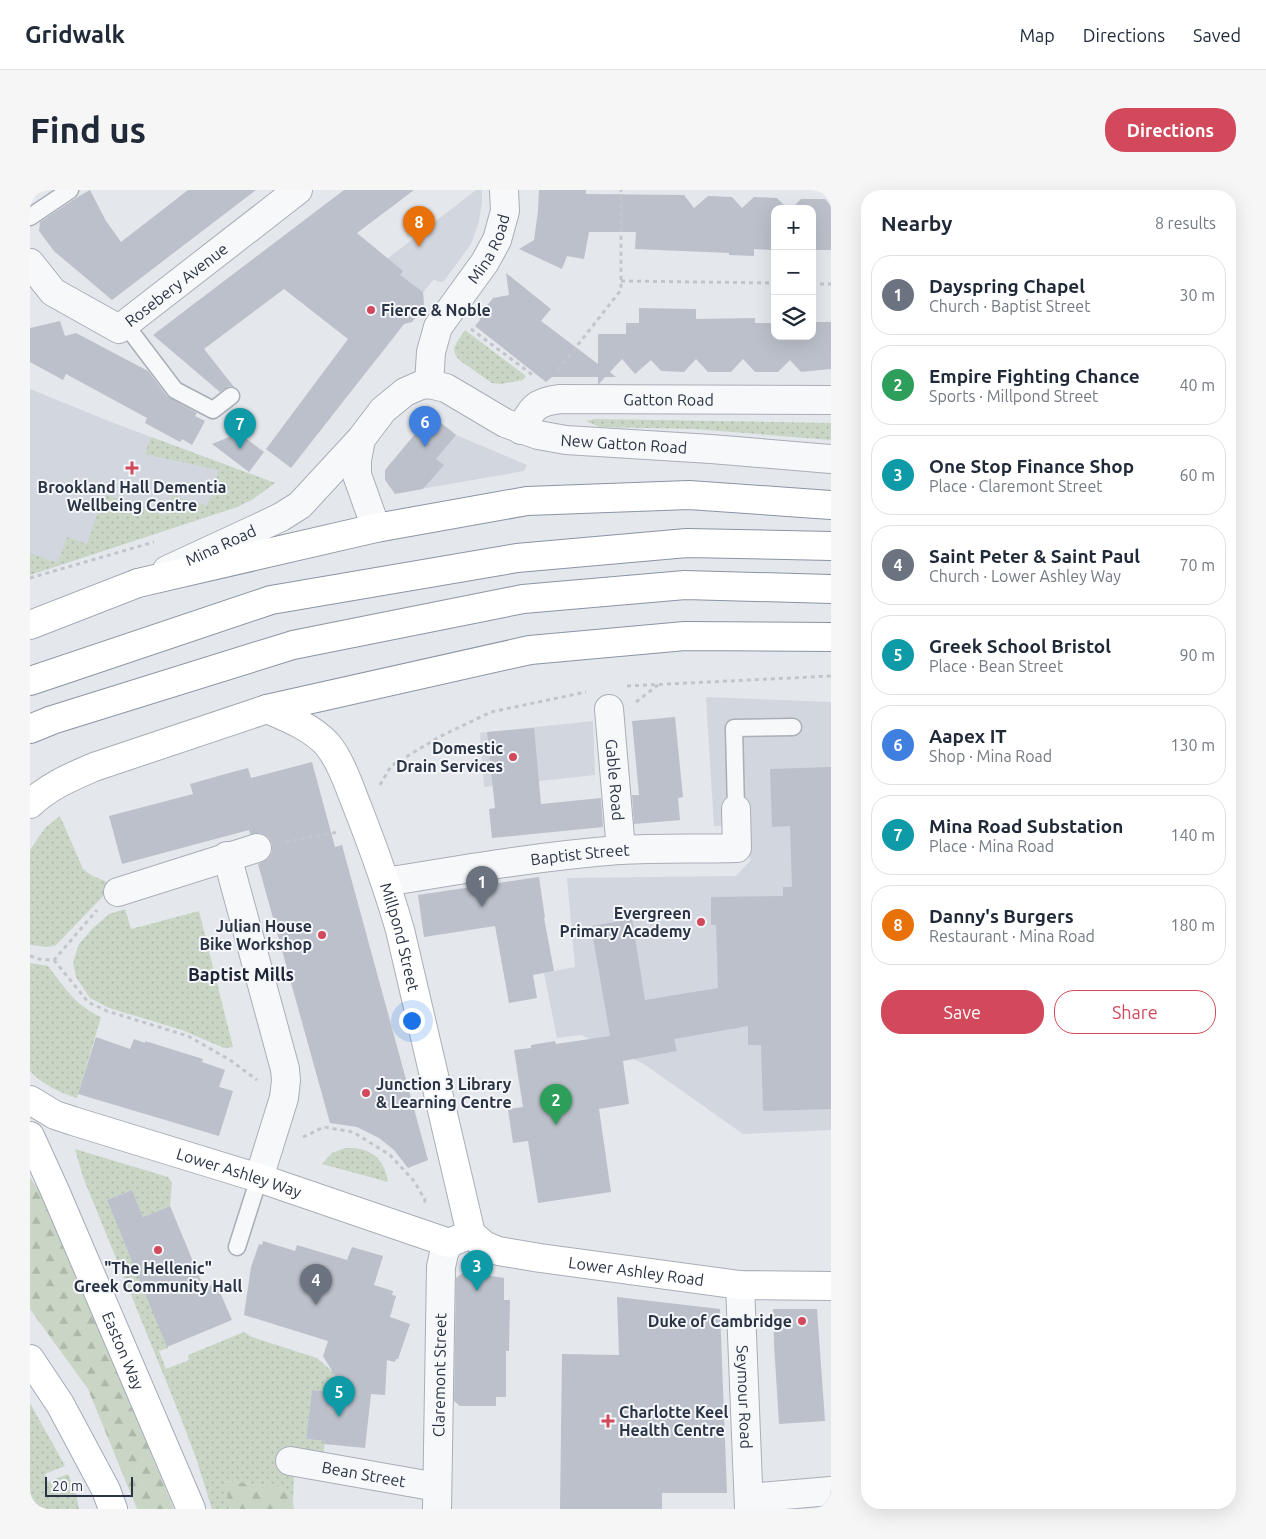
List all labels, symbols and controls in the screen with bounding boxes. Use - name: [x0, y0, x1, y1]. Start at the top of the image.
- text: Gridwalk: [25, 21, 125, 48]
- text: Map: [1019, 25, 1055, 45]
- text: Directions: [1083, 25, 1165, 45]
- text: Saved: [1193, 25, 1241, 45]
- button: Directions: [1105, 108, 1236, 152]
- text: Find us: [30, 110, 146, 150]
- map controls: [771, 205, 816, 340]
- button: +: [771, 205, 816, 250]
- pin: 8: [403, 206, 435, 247]
- text: Nearby: [881, 211, 952, 235]
- street label: Mina Road: [464, 212, 513, 287]
- text: 8 results: [1155, 214, 1216, 232]
- street label: Rosebery Avenue: [121, 239, 231, 330]
- button: −: [771, 250, 816, 295]
- text: Dayspring Chapel: [929, 275, 1085, 297]
- text: 1: [893, 286, 903, 304]
- text: 30 m: [1179, 286, 1215, 304]
- button: layers: [771, 295, 816, 340]
- text: Church · Baptist Street: [929, 297, 1090, 315]
- place label: Fierce & Noble: [381, 301, 491, 319]
- marker: Fierce & Noble: [365, 304, 377, 316]
- text: Empire Fighting Chance: [929, 365, 1140, 387]
- text: 2: [893, 376, 903, 394]
- text: 40 m: [1179, 376, 1215, 394]
- text: Sports · Millpond Street: [929, 387, 1098, 405]
- street label: Gatton Road: [623, 390, 714, 409]
- pin: 6: [409, 406, 441, 447]
- pin: 7: [224, 408, 256, 449]
- street label: New Gatton Road: [560, 431, 688, 457]
- text: One Stop Finance Shop: [929, 455, 1134, 477]
- marker: Brookland Hall Dementia Wellbeing Centre: [125, 461, 139, 475]
- text: 3: [893, 466, 903, 484]
- text: 60 m: [1179, 466, 1215, 484]
- text: Place · Claremont Street: [929, 477, 1103, 495]
- place label: Brookland Hall Dementia Wellbeing Centre: [38, 478, 226, 514]
- street label: Mina Road: [182, 521, 259, 569]
- text: Saint Peter & Saint Paul: [929, 545, 1140, 567]
- text: 4: [893, 556, 903, 574]
- text: 70 m: [1179, 556, 1215, 574]
- text: Church · Lower Ashley Way: [929, 567, 1121, 585]
- text: Greek School Bristol: [929, 635, 1111, 657]
- text: 5: [893, 646, 903, 664]
- text: 90 m: [1179, 646, 1215, 664]
- text: Place · Bean Street: [929, 657, 1063, 675]
- text: Aapex IT: [929, 725, 1007, 747]
- text: 6: [893, 736, 903, 754]
- text: 130 m: [1170, 736, 1215, 754]
- street label: Gable Road: [603, 738, 627, 821]
- place label: Domestic Drain Services: [396, 739, 503, 775]
- text: Shop · Mina Road: [929, 747, 1052, 765]
- marker: Domestic Drain Services: [507, 751, 519, 763]
- text: Mina Road Substation: [929, 815, 1123, 837]
- text: 7: [893, 826, 903, 844]
- text: 140 m: [1170, 826, 1215, 844]
- text: Place · Mina Road: [929, 837, 1054, 855]
- street label: Baptist Street: [529, 841, 631, 868]
- pin: 1: [466, 866, 498, 907]
- street label: Millpond Street: [377, 880, 423, 994]
- place label: Evergreen Primary Academy: [560, 904, 692, 940]
- text: Danny's Burgers: [929, 905, 1074, 927]
- marker: Evergreen Primary Academy: [695, 916, 707, 928]
- text: 8: [893, 916, 903, 934]
- text: 180 m: [1170, 916, 1215, 934]
- place label: Julian House Bike Workshop: [200, 917, 312, 953]
- text: Restaurant · Mina Road: [929, 927, 1095, 945]
- marker: Julian House Bike Workshop: [316, 929, 328, 941]
- district label: Baptist Mills: [188, 964, 294, 984]
- button: Save: [881, 990, 1044, 1034]
- button: Share: [1054, 990, 1216, 1034]
- your location: [399, 1008, 425, 1034]
- place label: Junction 3 Library & Learning Centre: [376, 1075, 512, 1111]
- pin: 2: [540, 1084, 572, 1125]
- marker: Junction 3 Library & Learning Centre: [360, 1087, 372, 1099]
- street label: Lower Ashley Way: [174, 1144, 304, 1201]
- marker: "The Hellenic" Greek Community Hall: [152, 1244, 164, 1256]
- pin: 3: [461, 1250, 493, 1291]
- street label: Lower Ashley Road: [567, 1253, 705, 1289]
- place label: "The Hellenic" Greek Community Hall: [74, 1259, 242, 1295]
- pin: 4: [300, 1264, 332, 1305]
- street label: Easton Way: [99, 1309, 148, 1393]
- street label: Claremont Street: [429, 1312, 449, 1437]
- place label: Duke of Cambridge: [648, 1312, 792, 1330]
- marker: Duke of Cambridge: [796, 1315, 808, 1327]
- street label: Seymour Road: [733, 1345, 756, 1449]
- pin: 5: [323, 1376, 355, 1417]
- place label: Charlotte Keel Health Centre: [619, 1403, 728, 1439]
- marker: Charlotte Keel Health Centre: [601, 1414, 615, 1428]
- street label: Bean Street: [321, 1458, 408, 1490]
- scale bar: [45, 1474, 132, 1497]
- text: 20 m: [52, 1478, 83, 1494]

